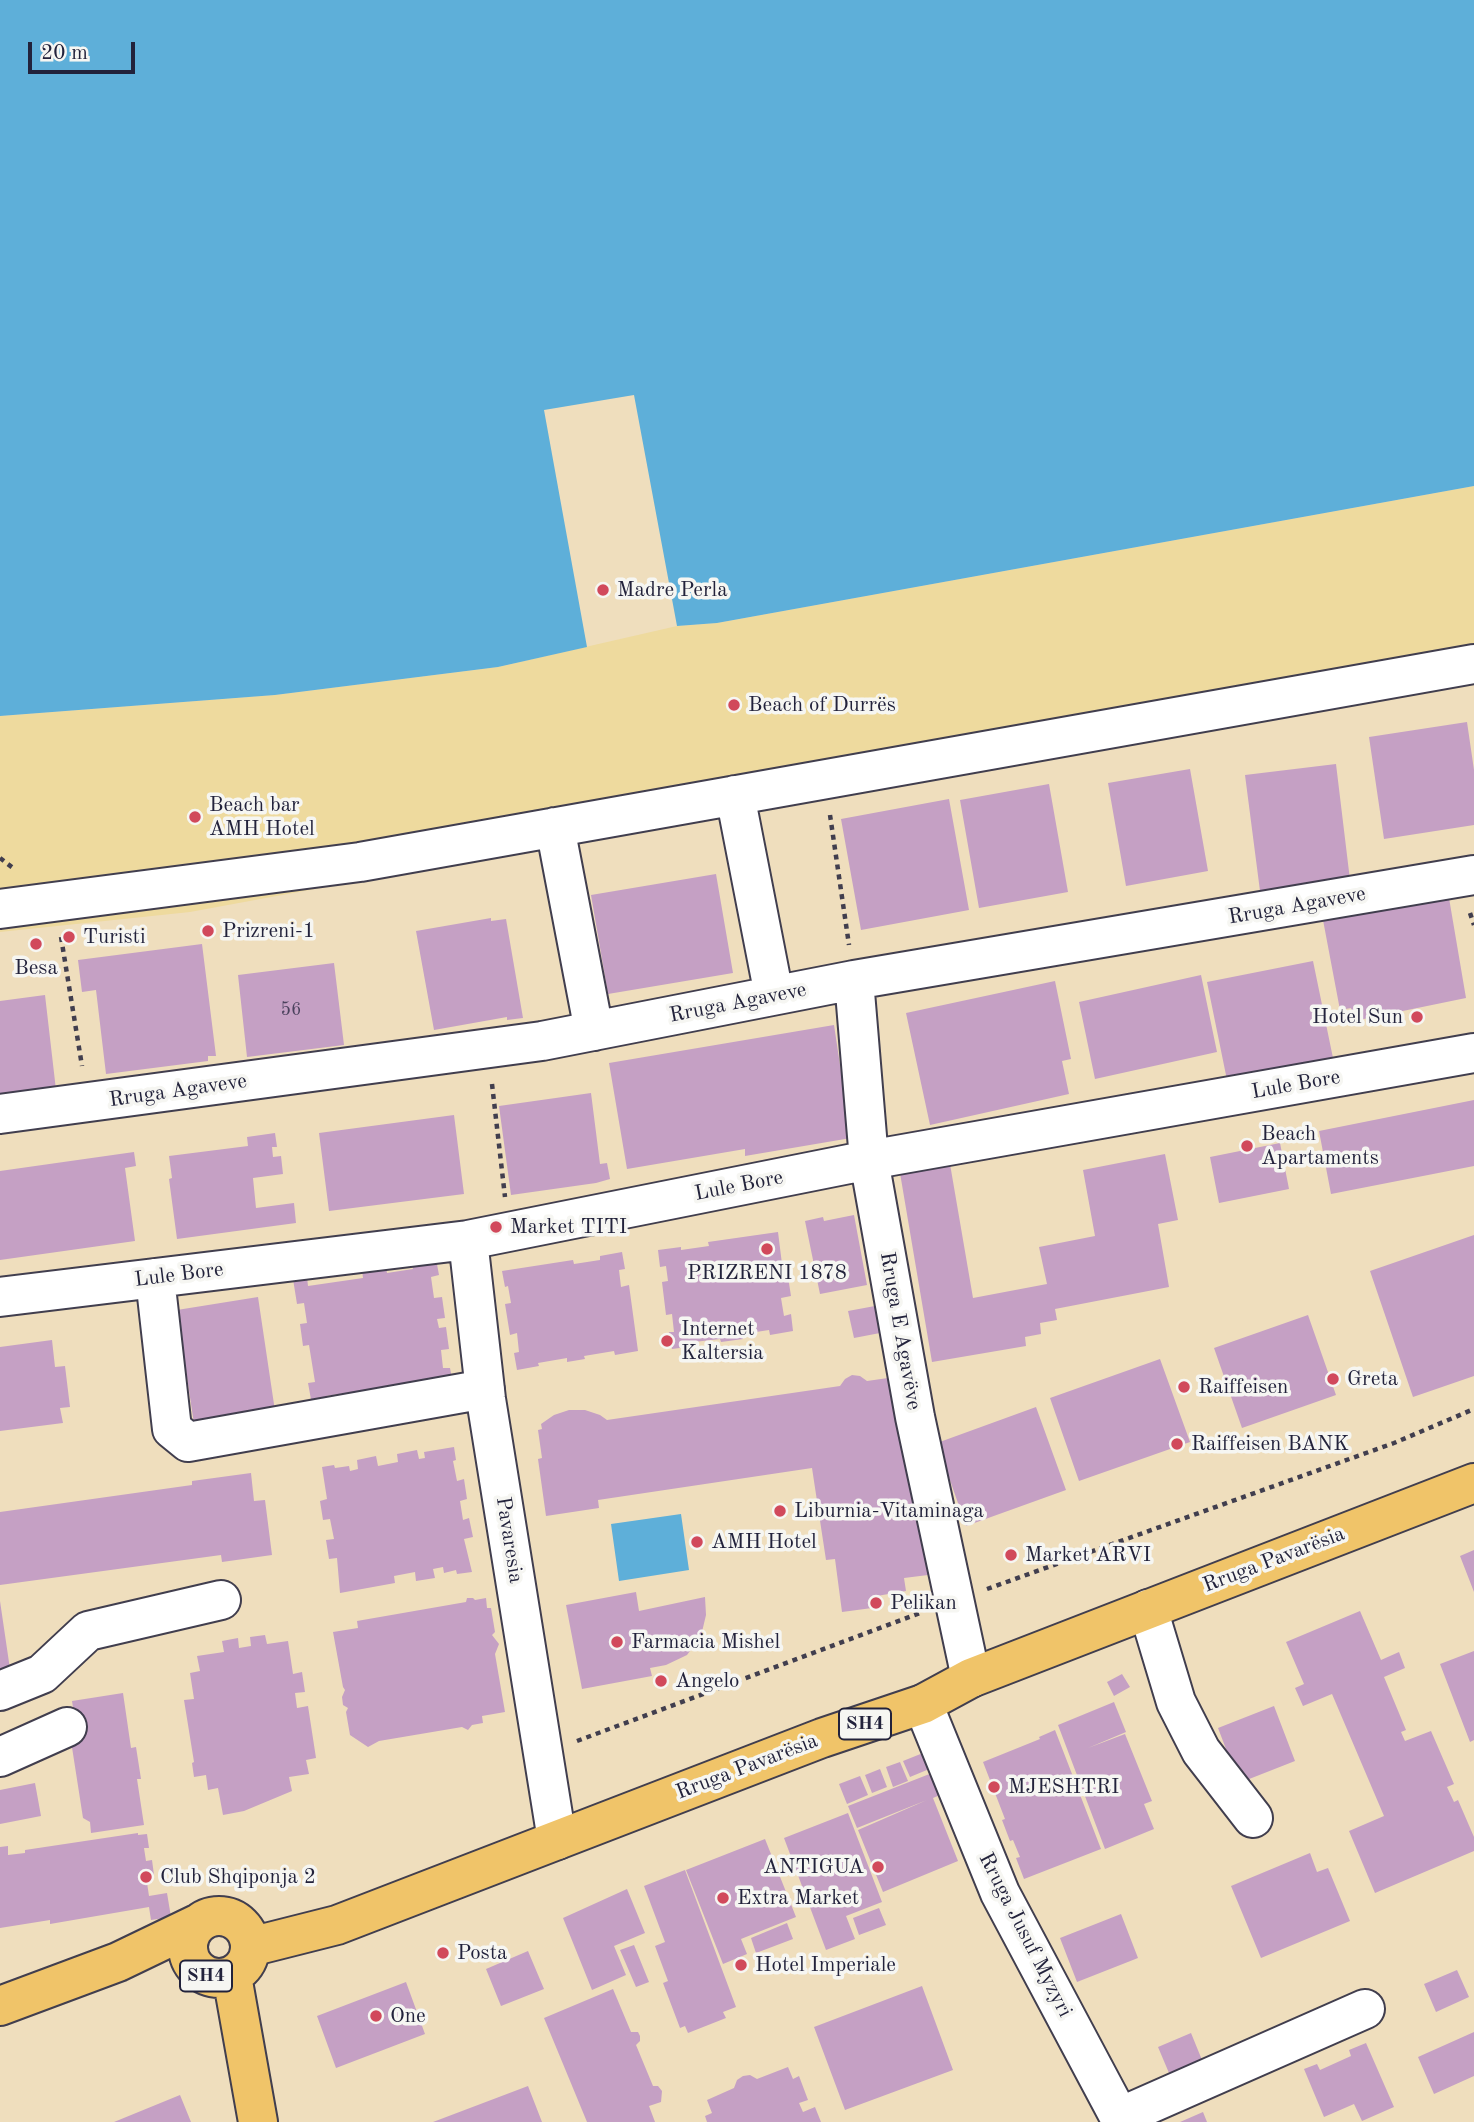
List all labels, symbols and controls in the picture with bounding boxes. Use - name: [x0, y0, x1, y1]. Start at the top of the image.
- scale bar: [32, 28, 138, 72]
- text: 20 m: [41, 43, 88, 64]
- place label: Madre Perla: [617, 577, 728, 603]
- marker: Madre Perla: [595, 582, 611, 598]
- place label: Beach of Durrës: [748, 692, 896, 718]
- marker: Beach of Durrës: [726, 697, 742, 713]
- place label: Beach bar AMH Hotel: [209, 792, 315, 842]
- marker: Beach bar AMH Hotel: [187, 809, 203, 825]
- street label: Rruga Agaveve: [1226, 882, 1368, 930]
- place label: Prizreni-1: [222, 918, 315, 944]
- marker: Prizreni-1: [200, 923, 216, 939]
- place label: Turisti: [83, 924, 146, 950]
- marker: Turisti: [61, 929, 77, 945]
- marker: Besa: [28, 936, 44, 952]
- place label: Besa: [14, 955, 58, 981]
- street label: Rruga Agaveve: [667, 977, 809, 1029]
- house number: 56: [281, 999, 301, 1021]
- place label: Hotel Sun: [1312, 1004, 1403, 1030]
- marker: Hotel Sun: [1409, 1009, 1425, 1025]
- street label: Lule Bore: [1250, 1065, 1342, 1105]
- street label: Rruga Agaveve: [107, 1069, 249, 1113]
- place label: Beach Apartaments: [1261, 1121, 1379, 1171]
- marker: Beach Apartaments: [1239, 1138, 1255, 1154]
- street label: Lule Bore: [693, 1165, 785, 1207]
- place label: Market TITI: [510, 1214, 627, 1240]
- marker: Market TITI: [488, 1219, 504, 1235]
- marker: PRIZRENI 1878: [759, 1241, 775, 1257]
- street label: Rruga E Agavëve: [874, 1250, 926, 1412]
- street label: Lule Bore: [133, 1257, 225, 1293]
- place label: PRIZRENI 1878: [687, 1260, 847, 1286]
- place label: Internet Kaltersia: [681, 1316, 764, 1366]
- marker: Internet Kaltersia: [659, 1333, 675, 1349]
- place label: Greta: [1347, 1366, 1398, 1392]
- marker: Greta: [1325, 1371, 1341, 1387]
- place label: Raiffeisen: [1198, 1374, 1288, 1400]
- marker: Raiffeisen: [1176, 1379, 1192, 1395]
- place label: Raiffeisen BANK: [1191, 1431, 1349, 1457]
- marker: Raiffeisen BANK: [1169, 1436, 1185, 1452]
- street label: Pavaresia: [490, 1495, 528, 1585]
- place label: Liburnia-Vitaminaga: [794, 1498, 984, 1524]
- marker: Liburnia-Vitaminaga: [772, 1503, 788, 1519]
- street label: Rruga Pavarësia: [1200, 1521, 1348, 1599]
- place label: AMH Hotel: [711, 1529, 817, 1555]
- marker: AMH Hotel: [689, 1534, 705, 1550]
- place label: Market ARVI: [1025, 1542, 1151, 1568]
- marker: Market ARVI: [1003, 1547, 1019, 1563]
- place label: Pelikan: [890, 1590, 957, 1616]
- marker: Pelikan: [868, 1595, 884, 1611]
- place label: Farmacia Mishel: [631, 1629, 780, 1655]
- marker: Farmacia Mishel: [609, 1634, 625, 1650]
- place label: Angelo: [675, 1668, 739, 1694]
- marker: Angelo: [653, 1673, 669, 1689]
- road number: SH4: [839, 1708, 891, 1740]
- street label: Rruga Pavarësia: [673, 1728, 821, 1806]
- place label: MJESHTRI: [1008, 1774, 1119, 1800]
- marker: MJESHTRI: [986, 1779, 1002, 1795]
- street label: Rruga Jusuf Myzyri: [973, 1848, 1077, 2022]
- place label: ANTIGUA: [763, 1854, 864, 1880]
- marker: ANTIGUA: [870, 1859, 886, 1875]
- place label: Club Shqiponja 2: [160, 1864, 316, 1890]
- marker: Club Shqiponja 2: [138, 1869, 154, 1885]
- place label: Extra Market: [737, 1885, 859, 1911]
- marker: Extra Market: [715, 1890, 731, 1906]
- place label: Posta: [457, 1940, 507, 1966]
- marker: Posta: [435, 1945, 451, 1961]
- place label: Hotel Imperiale: [755, 1952, 896, 1978]
- marker: Hotel Imperiale: [733, 1957, 749, 1973]
- road number: SH4: [180, 1960, 232, 1992]
- place label: One: [390, 2003, 426, 2029]
- marker: One: [368, 2008, 384, 2024]

